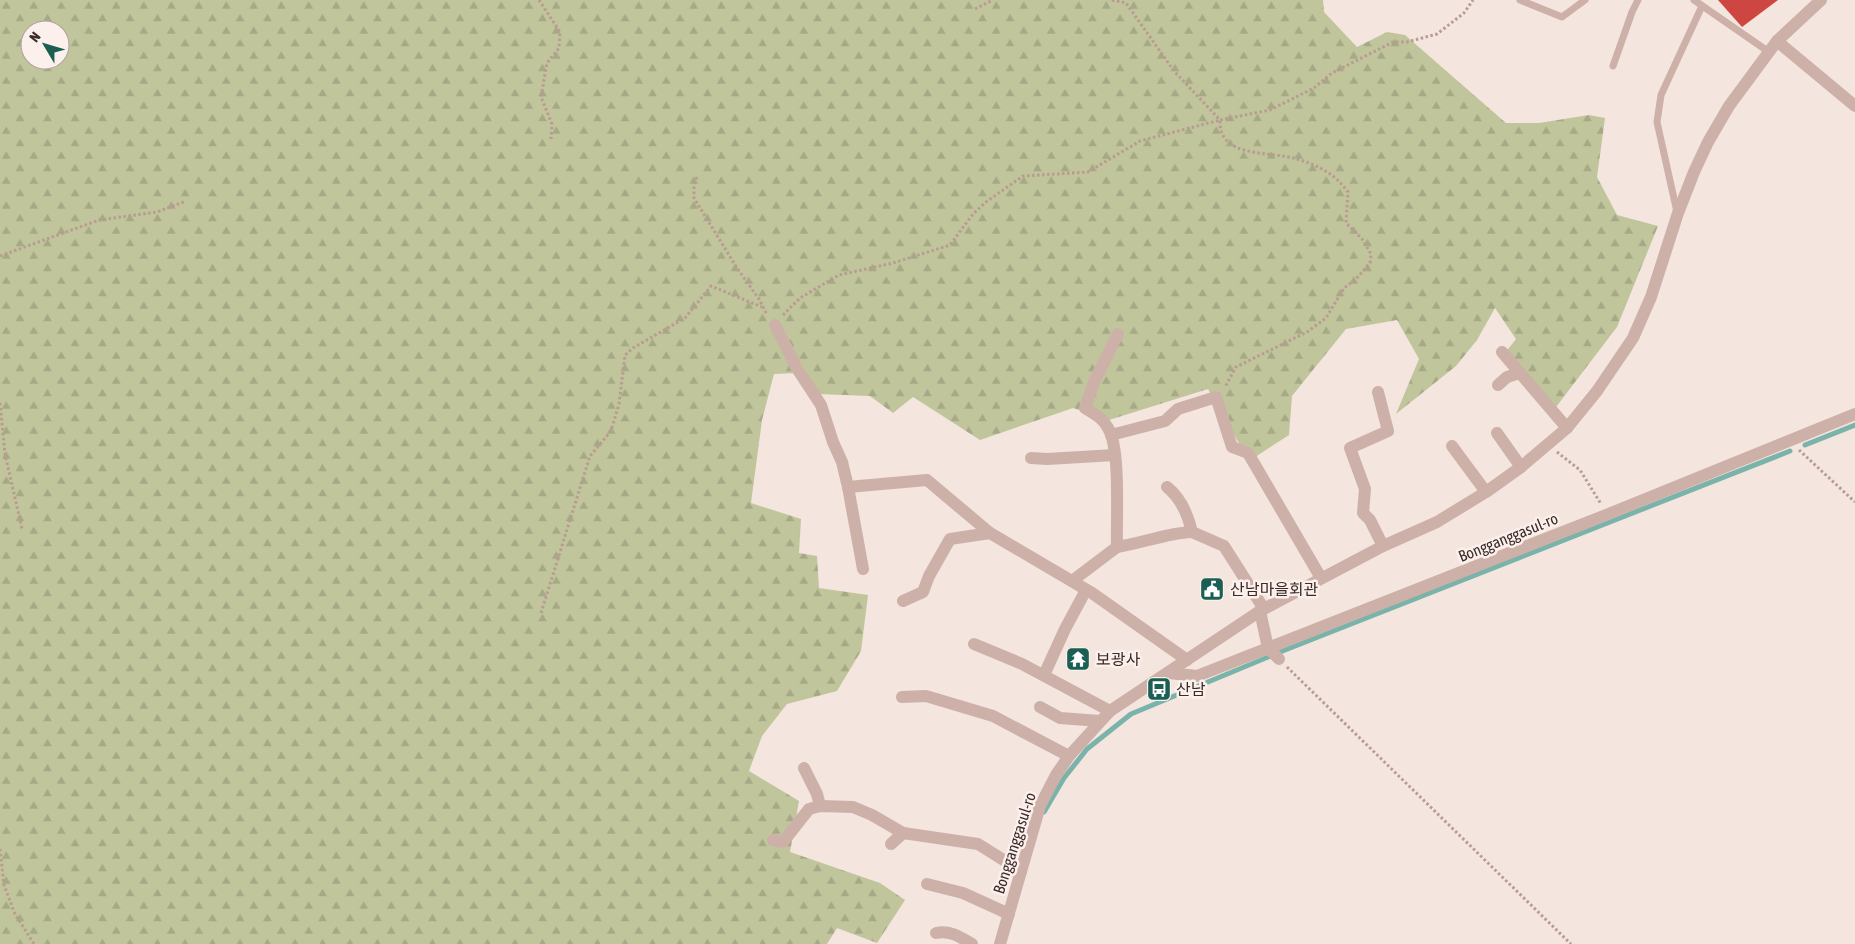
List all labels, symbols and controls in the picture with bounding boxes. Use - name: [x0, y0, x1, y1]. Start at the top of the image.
- north arrow: [20, 20, 70, 70]
- text: N: [26, 29, 44, 45]
- street label: Bongganggasul-ro: [1456, 509, 1561, 566]
- public building icon: 산남마을회관: [1199, 576, 1225, 602]
- place label: 산남마을회관: [1230, 580, 1319, 598]
- temple icon: 보광사: [1065, 646, 1091, 672]
- place label: 보광사: [1096, 650, 1140, 668]
- bus stop icon: 산남: [1146, 676, 1172, 702]
- place label: 산남: [1176, 680, 1206, 698]
- street label: Bongganggasul-ro: [989, 790, 1040, 896]

